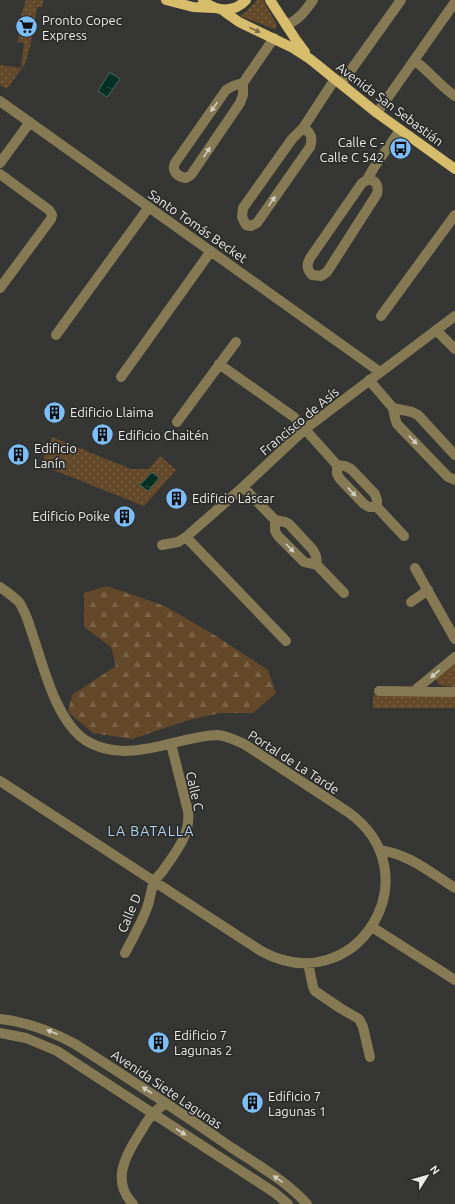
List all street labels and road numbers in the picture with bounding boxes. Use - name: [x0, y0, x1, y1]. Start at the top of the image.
- street label: Avenida San Sebastián: [334, 59, 446, 149]
- street label: Santo Tomás Becket: [146, 187, 250, 265]
- street label: Francisco de Asís: [257, 384, 341, 458]
- street label: Portal de La Tarde: [246, 727, 342, 797]
- street label: Calle C: [184, 770, 206, 812]
- street label: Calle D: [115, 891, 143, 935]
- street label: Avenida Siete Lagunas: [109, 1047, 225, 1131]

